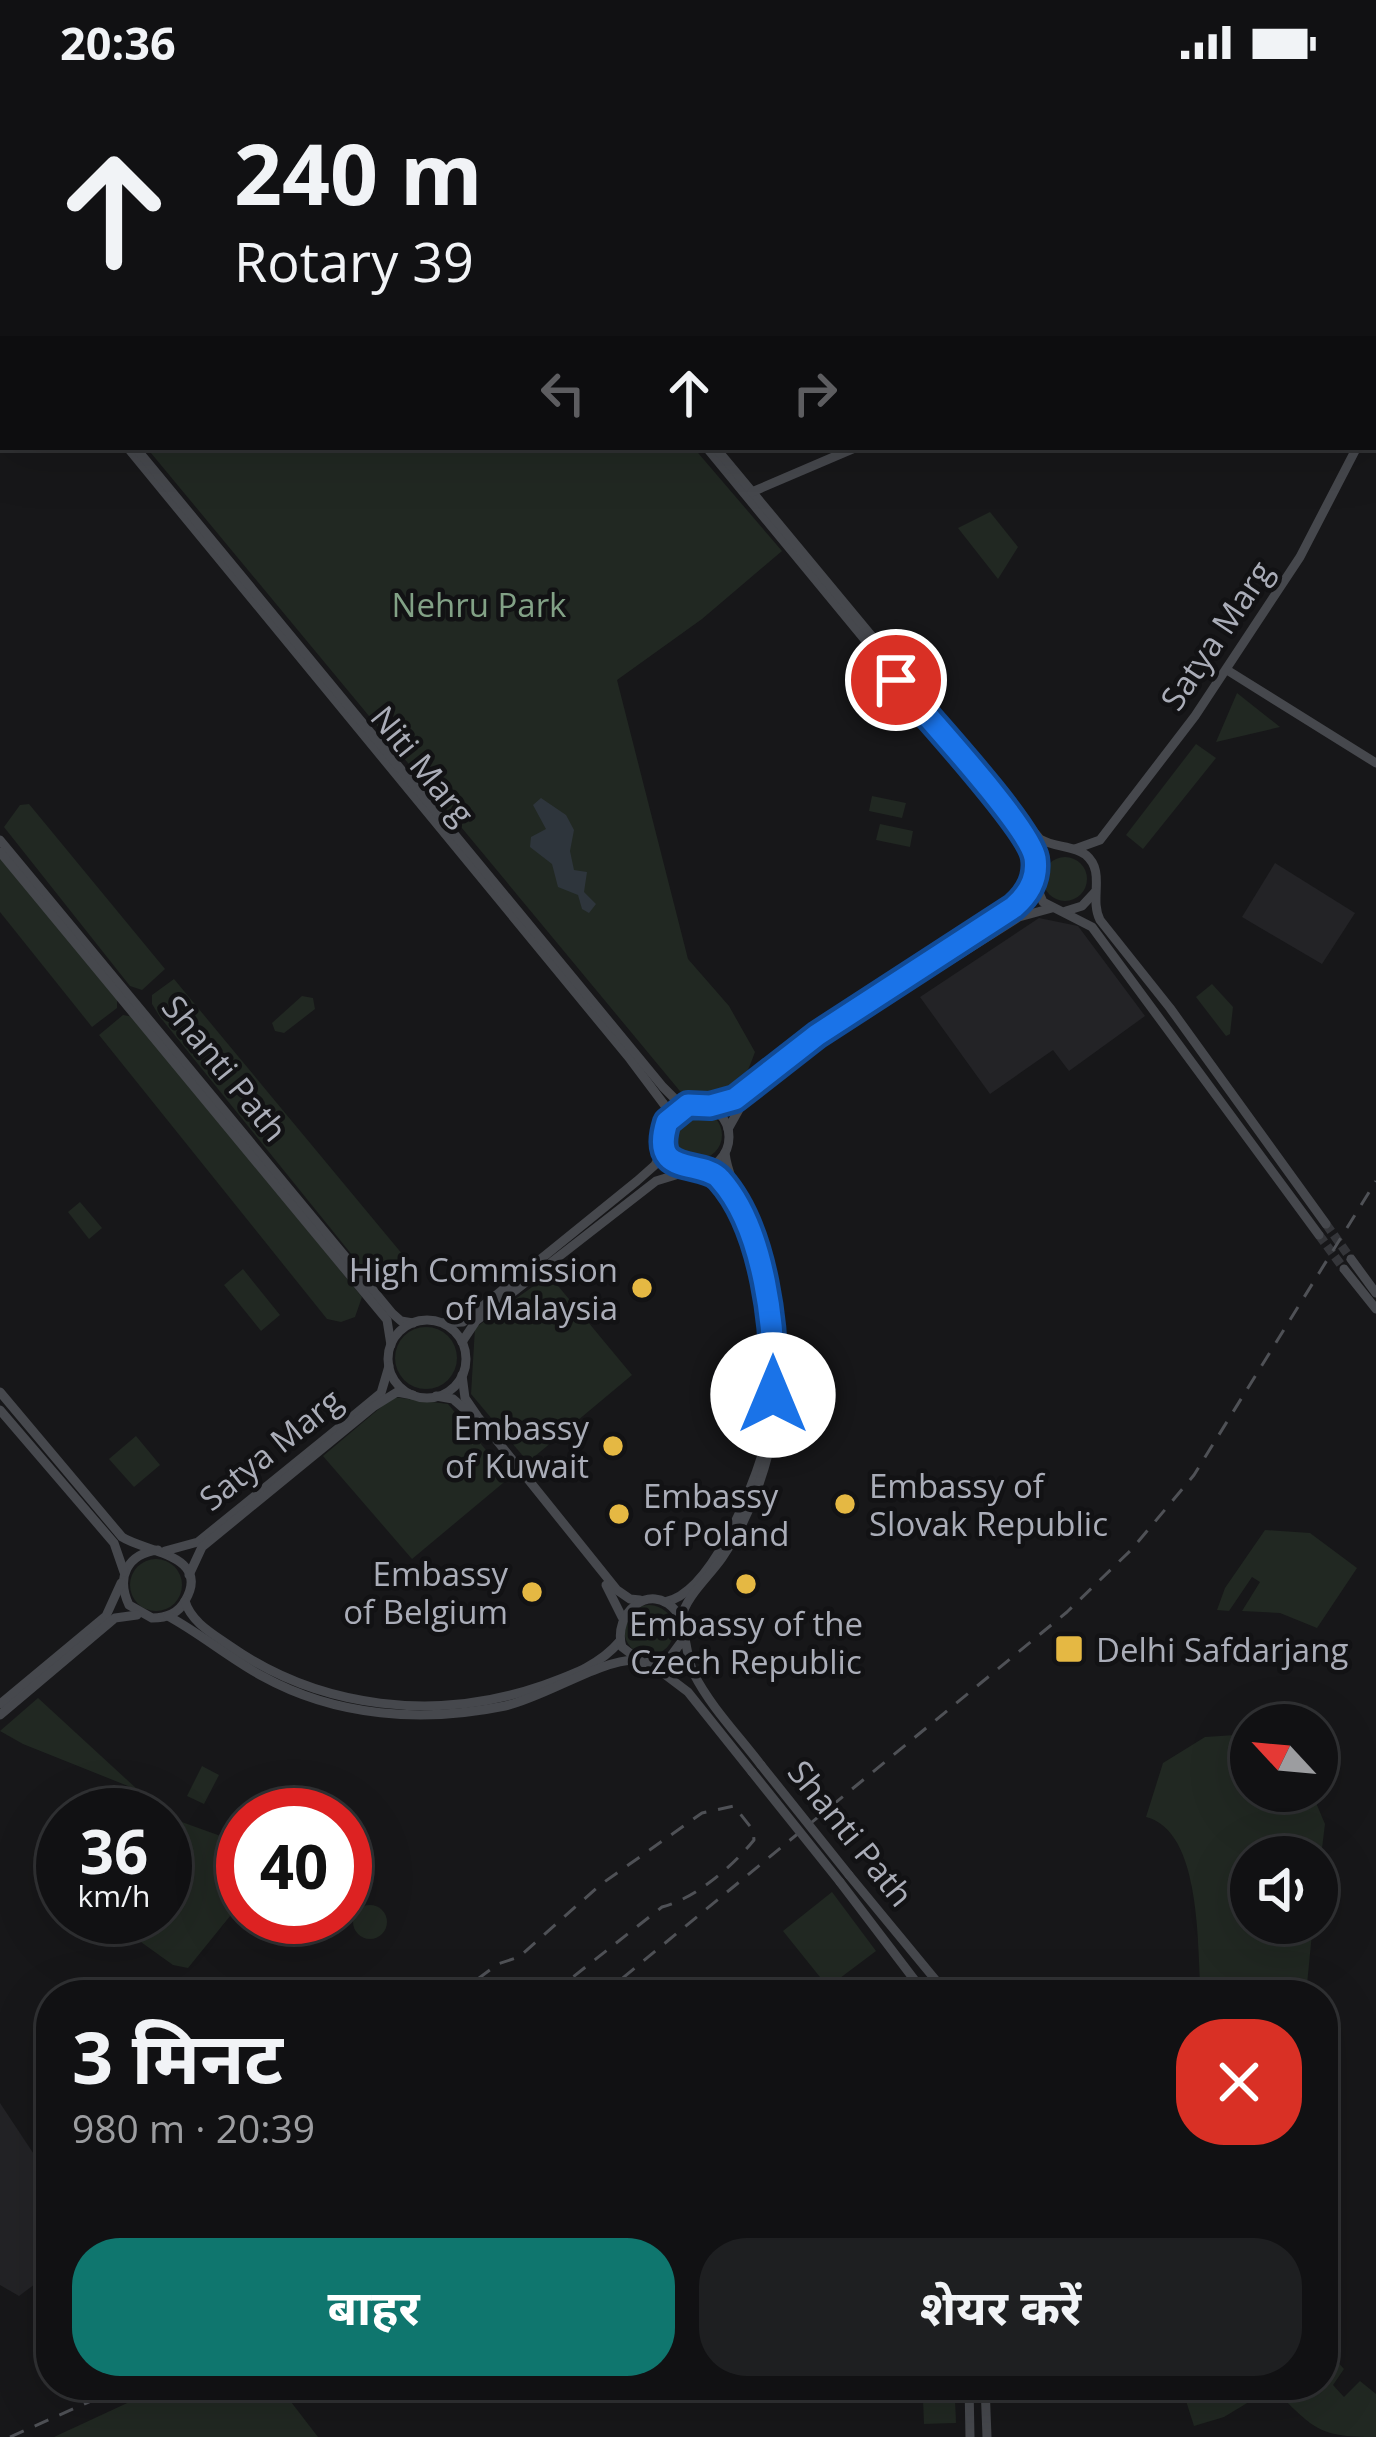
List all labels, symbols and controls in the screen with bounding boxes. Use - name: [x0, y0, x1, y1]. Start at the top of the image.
- text: 20:36: [60, 12, 176, 73]
- text: 240 m: [234, 115, 482, 230]
- icon: ahead: [36, 132, 192, 288]
- text: Rotary 39: [234, 224, 474, 298]
- icon: left: [530, 360, 596, 426]
- icon: ahead: [656, 360, 722, 426]
- icon: right: [782, 360, 848, 426]
- street label: Satya Marg: [1150, 551, 1283, 718]
- park label: Nehru Park: [392, 582, 567, 627]
- pin: [845, 629, 947, 731]
- icon: arrive: [863, 647, 929, 713]
- street label: Niti Marg: [361, 696, 485, 834]
- street label: Shanti Path: [152, 986, 298, 1150]
- place label: High Commission of Malaysia: [349, 1247, 618, 1330]
- marker: High Commission of Malaysia: [629, 1275, 655, 1301]
- position arrow: [710, 1332, 836, 1458]
- street label: Satya Marg: [189, 1378, 351, 1520]
- place label: Embassy of Kuwait: [445, 1405, 589, 1488]
- marker: Embassy of Kuwait: [600, 1433, 626, 1459]
- place label: Embassy of Slovak Republic: [869, 1463, 1108, 1546]
- place label: Embassy of Poland: [643, 1473, 789, 1556]
- marker: Embassy of Slovak Republic: [832, 1491, 858, 1517]
- marker: Embassy of Poland: [606, 1501, 632, 1527]
- place label: Embassy of Belgium: [343, 1551, 508, 1634]
- marker: Embassy of the Czech Republic: [733, 1571, 759, 1597]
- marker: Embassy of Belgium: [519, 1579, 545, 1605]
- place label: Embassy of the Czech Republic: [629, 1601, 863, 1684]
- place label: Delhi Safdarjang: [1096, 1627, 1348, 1672]
- marker: Delhi Safdarjang: [1053, 1633, 1085, 1665]
- north arrow: [1230, 1704, 1338, 1812]
- map controls: [1230, 1704, 1338, 1944]
- street label: Shanti Path: [778, 1751, 924, 1915]
- speed limit sign: 40: [216, 1788, 372, 1944]
- text: 36: [80, 1810, 148, 1892]
- button: sound: [1230, 1836, 1338, 1944]
- text: km/h: [78, 1875, 150, 1916]
- text: 3 मिनट: [72, 2007, 283, 2105]
- button: close: [1176, 2019, 1302, 2145]
- text: 980 m · 20:39: [72, 2101, 315, 2154]
- button: बाहर: [72, 2238, 675, 2376]
- button: शेयर करें: [699, 2238, 1302, 2376]

